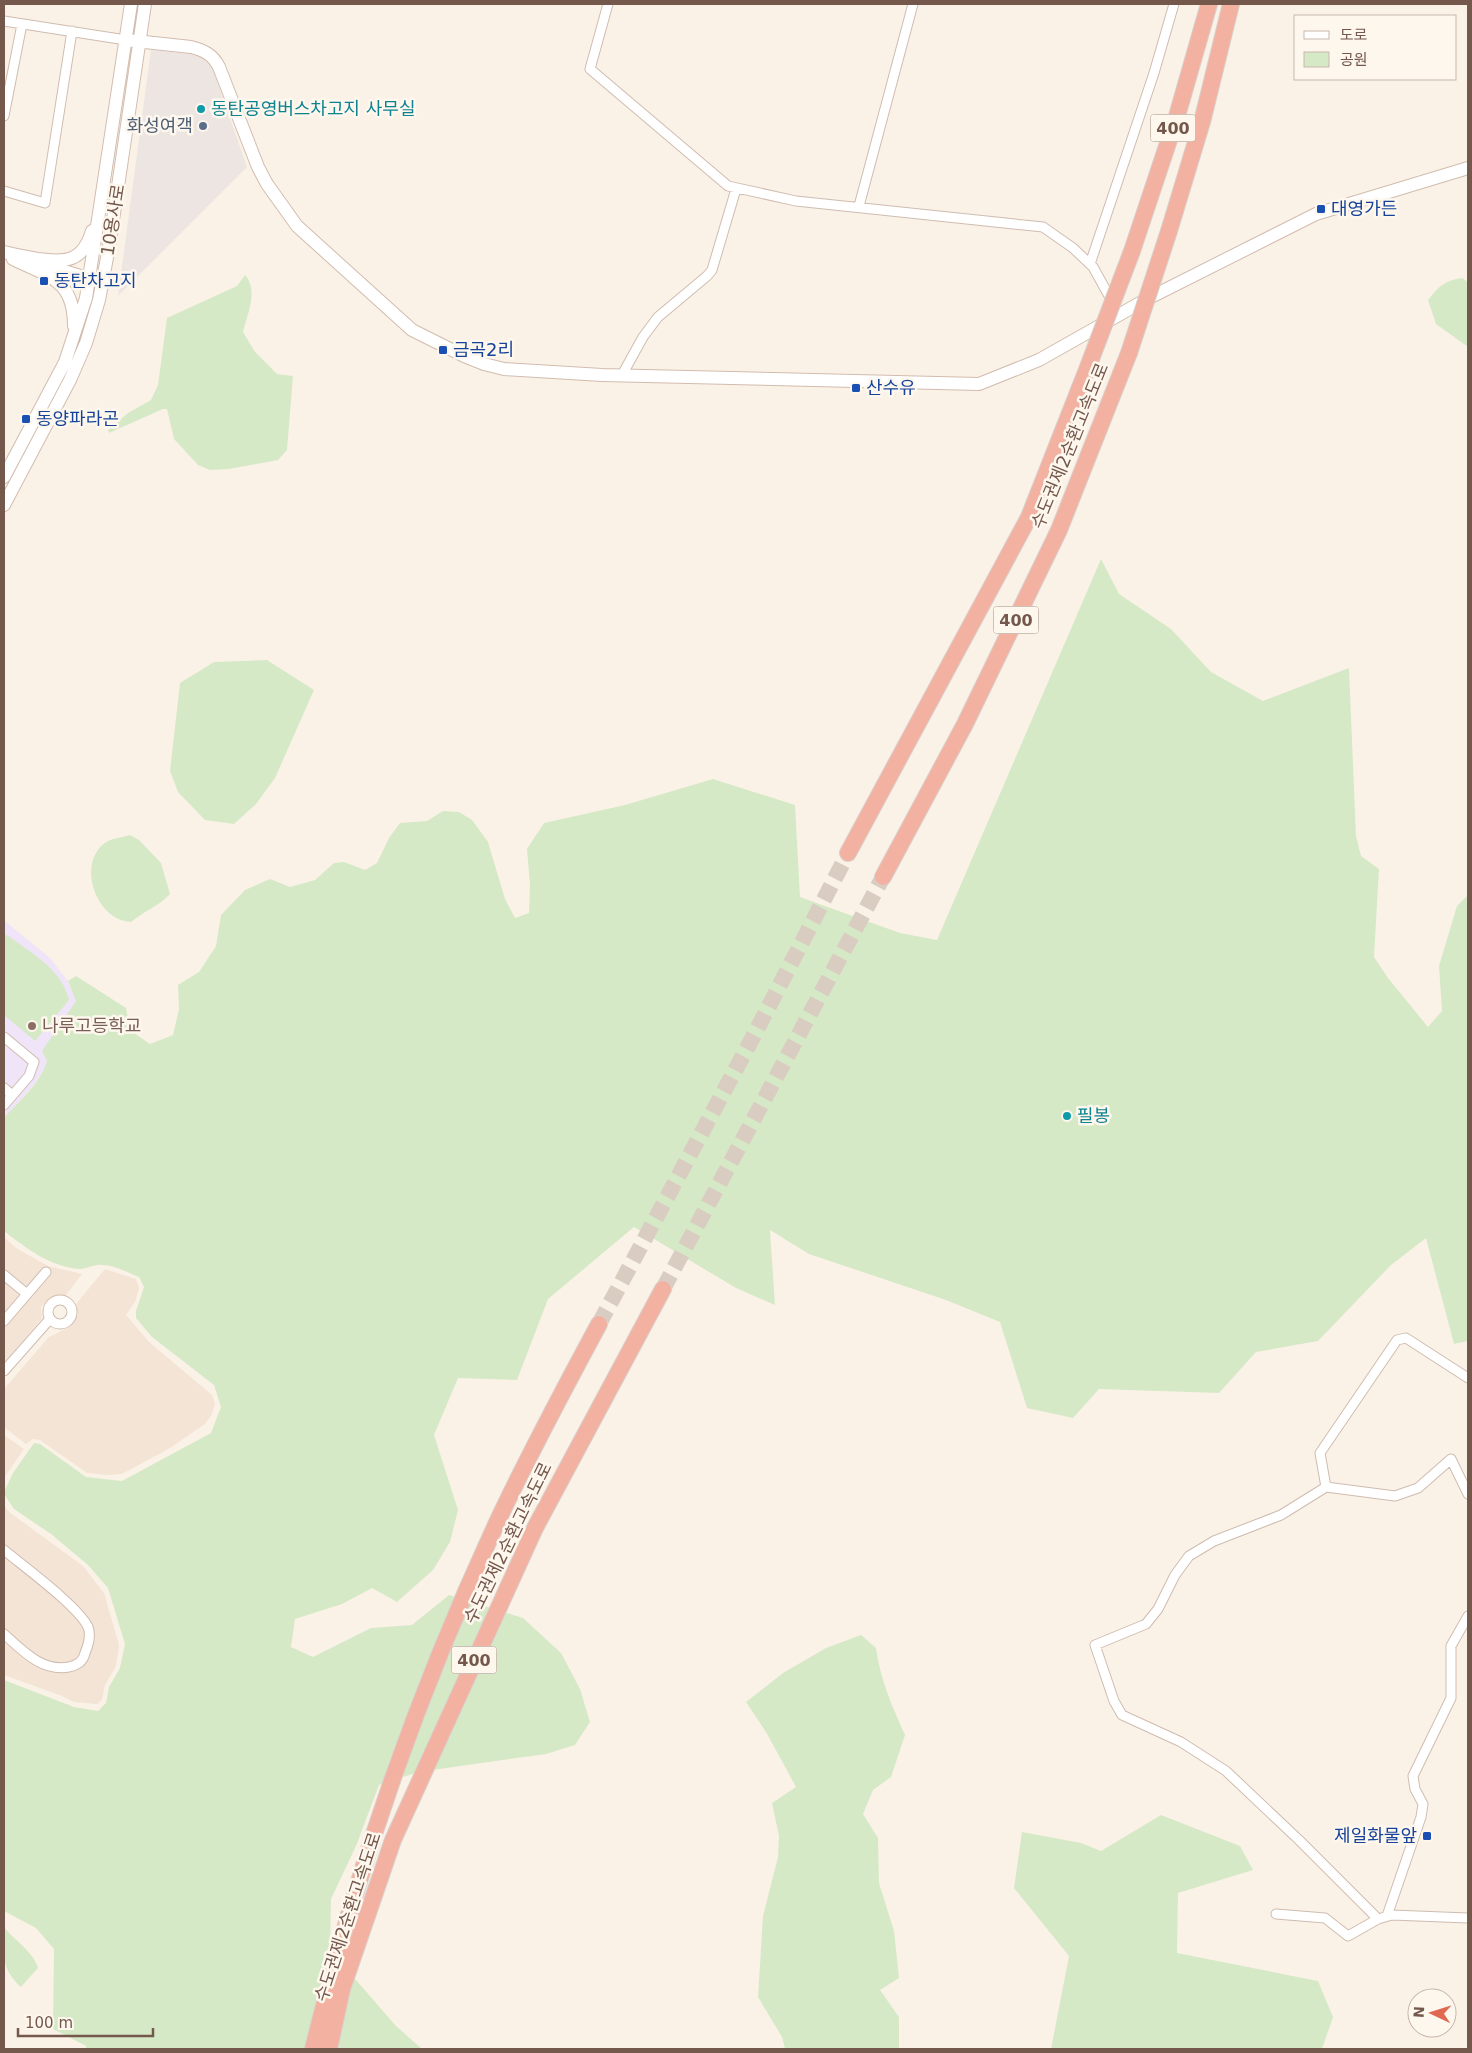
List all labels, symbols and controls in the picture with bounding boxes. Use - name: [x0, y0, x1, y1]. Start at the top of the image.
- legend: [1294, 15, 1457, 80]
- text: 도로: [1340, 26, 1368, 44]
- text: 공원: [1340, 51, 1368, 69]
- place label: 동탄공영버스차고지 사무실: [211, 98, 415, 119]
- marker: 동탄공영버스차고지 사무실: [195, 103, 207, 115]
- place label: 화성여객: [127, 115, 193, 136]
- road number: 400: [1150, 115, 1196, 142]
- marker: 화성여객: [197, 120, 209, 132]
- street label: 10용사로: [96, 182, 129, 257]
- place label: 대영가든: [1331, 198, 1397, 219]
- marker: 대영가든: [1315, 203, 1327, 215]
- place label: 동탄차고지: [54, 270, 137, 291]
- marker: 동탄차고지: [38, 275, 50, 287]
- place label: 금곡2리: [453, 339, 514, 360]
- marker: 금곡2리: [437, 344, 449, 356]
- street label: 수도권제2순환고속도로: [1027, 360, 1112, 532]
- place label: 산수유: [866, 377, 916, 398]
- marker: 산수유: [850, 382, 862, 394]
- place label: 동양파라곤: [36, 408, 119, 429]
- marker: 동양파라곤: [20, 413, 32, 425]
- road number: 400: [994, 606, 1038, 634]
- place label: 나루고등학교: [42, 1015, 141, 1036]
- marker: 나루고등학교: [26, 1020, 38, 1032]
- place label: 필봉: [1077, 1105, 1110, 1126]
- marker: 필봉: [1061, 1110, 1073, 1122]
- street label: 수도권제2순환고속도로: [459, 1459, 556, 1627]
- road number: 400: [452, 1646, 496, 1674]
- place label: 제일화물앞: [1334, 1825, 1417, 1846]
- street label: 수도권제2순환고속도로: [310, 1829, 385, 2004]
- marker: 제일화물앞: [1421, 1830, 1433, 1842]
- north arrow: [1407, 1988, 1457, 2038]
- scale bar: [18, 2006, 152, 2038]
- text: N: [1411, 2006, 1427, 2018]
- text: 100 m: [25, 2014, 73, 2032]

